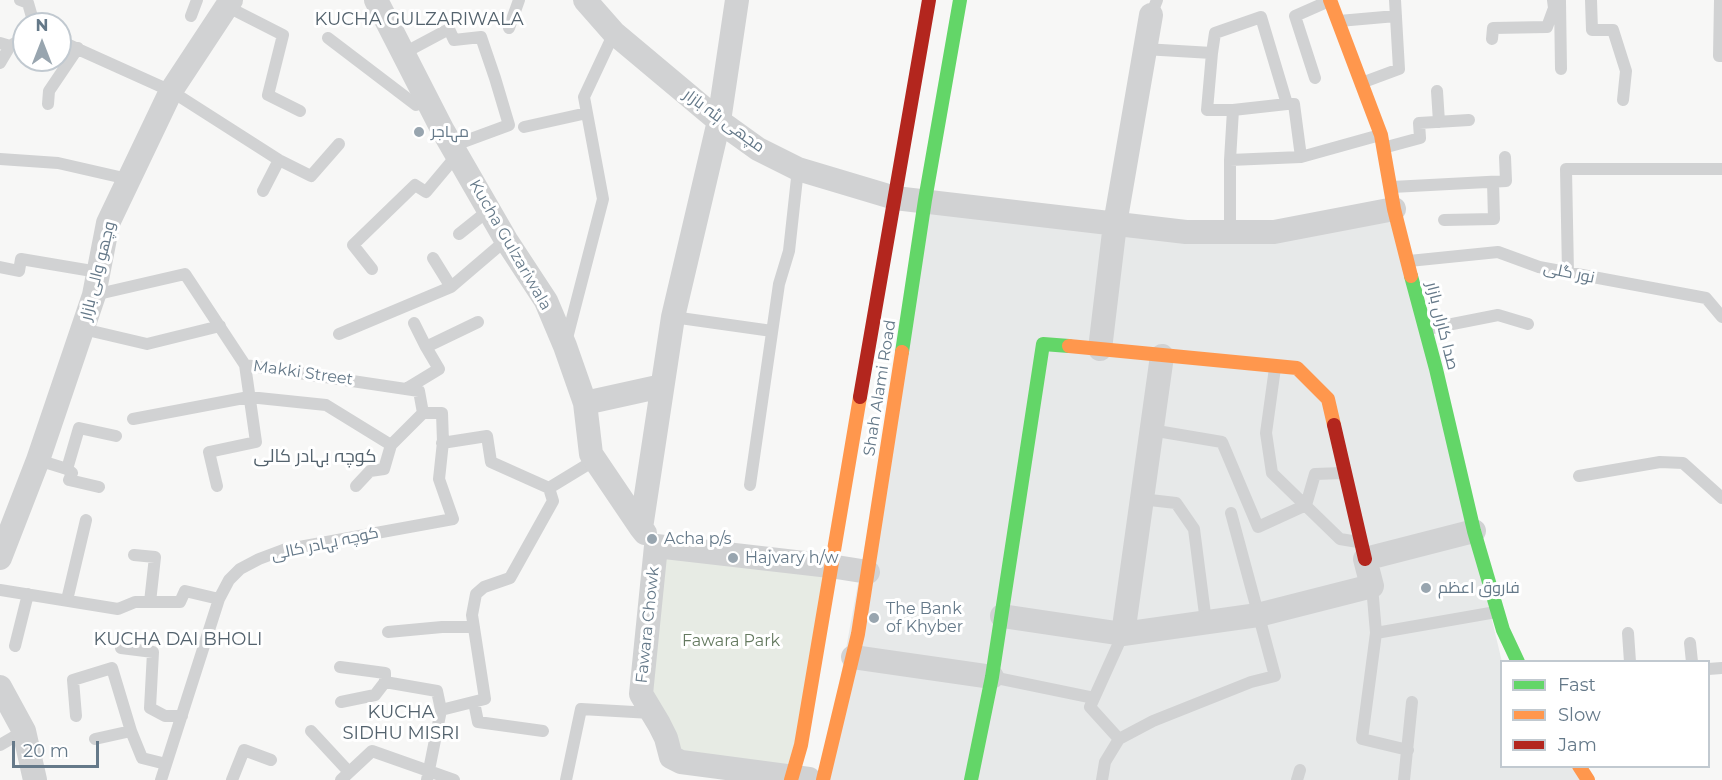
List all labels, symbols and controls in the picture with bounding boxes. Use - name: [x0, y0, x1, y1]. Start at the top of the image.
- district label: KUCHA GULZARIWALA: [302, 9, 536, 31]
- north arrow: [12, 12, 72, 72]
- text: N: [36, 16, 48, 35]
- street label: مچھی ہٹہ بازار: [680, 85, 768, 157]
- place label: مہاجر: [431, 122, 469, 142]
- marker: مہاجر: [412, 125, 426, 139]
- street label: Kucha Gulzariwala: [465, 176, 555, 314]
- street label: وچھو والی بازار: [76, 219, 120, 323]
- street label: نور گلی: [1542, 258, 1596, 288]
- street label: صدا کاراں بازار: [1422, 280, 1462, 372]
- street label: Shah Alami Road: [860, 319, 900, 457]
- street label: Makki Street: [252, 356, 354, 390]
- district label: کوچہ بہادر کالی: [254, 446, 376, 468]
- street label: کوچہ بہادر کالی: [270, 523, 380, 565]
- place label: Acha p/s: [664, 529, 732, 549]
- marker: Acha p/s: [645, 532, 659, 546]
- place label: Hajvary h/w: [745, 548, 839, 568]
- marker: Hajvary h/w: [726, 551, 740, 565]
- street label: Fawara Chowk: [632, 566, 664, 684]
- place label: فاروق اعظم: [1438, 578, 1520, 598]
- marker: فاروق اعظم: [1419, 581, 1433, 595]
- place label: The Bank of Khyber: [886, 599, 963, 637]
- marker: The Bank of Khyber: [867, 611, 881, 625]
- district label: KUCHA DAI BHOLI: [82, 629, 274, 651]
- park label: Fawara Park: [682, 631, 780, 651]
- legend: [1500, 660, 1710, 768]
- text: Fast: [1558, 674, 1596, 696]
- district label: KUCHA SIDHU MISRI: [334, 702, 468, 744]
- text: Slow: [1558, 704, 1601, 726]
- scale bar: [15, 729, 102, 767]
- text: Jam: [1558, 734, 1597, 756]
- text: 20 m: [23, 740, 69, 762]

